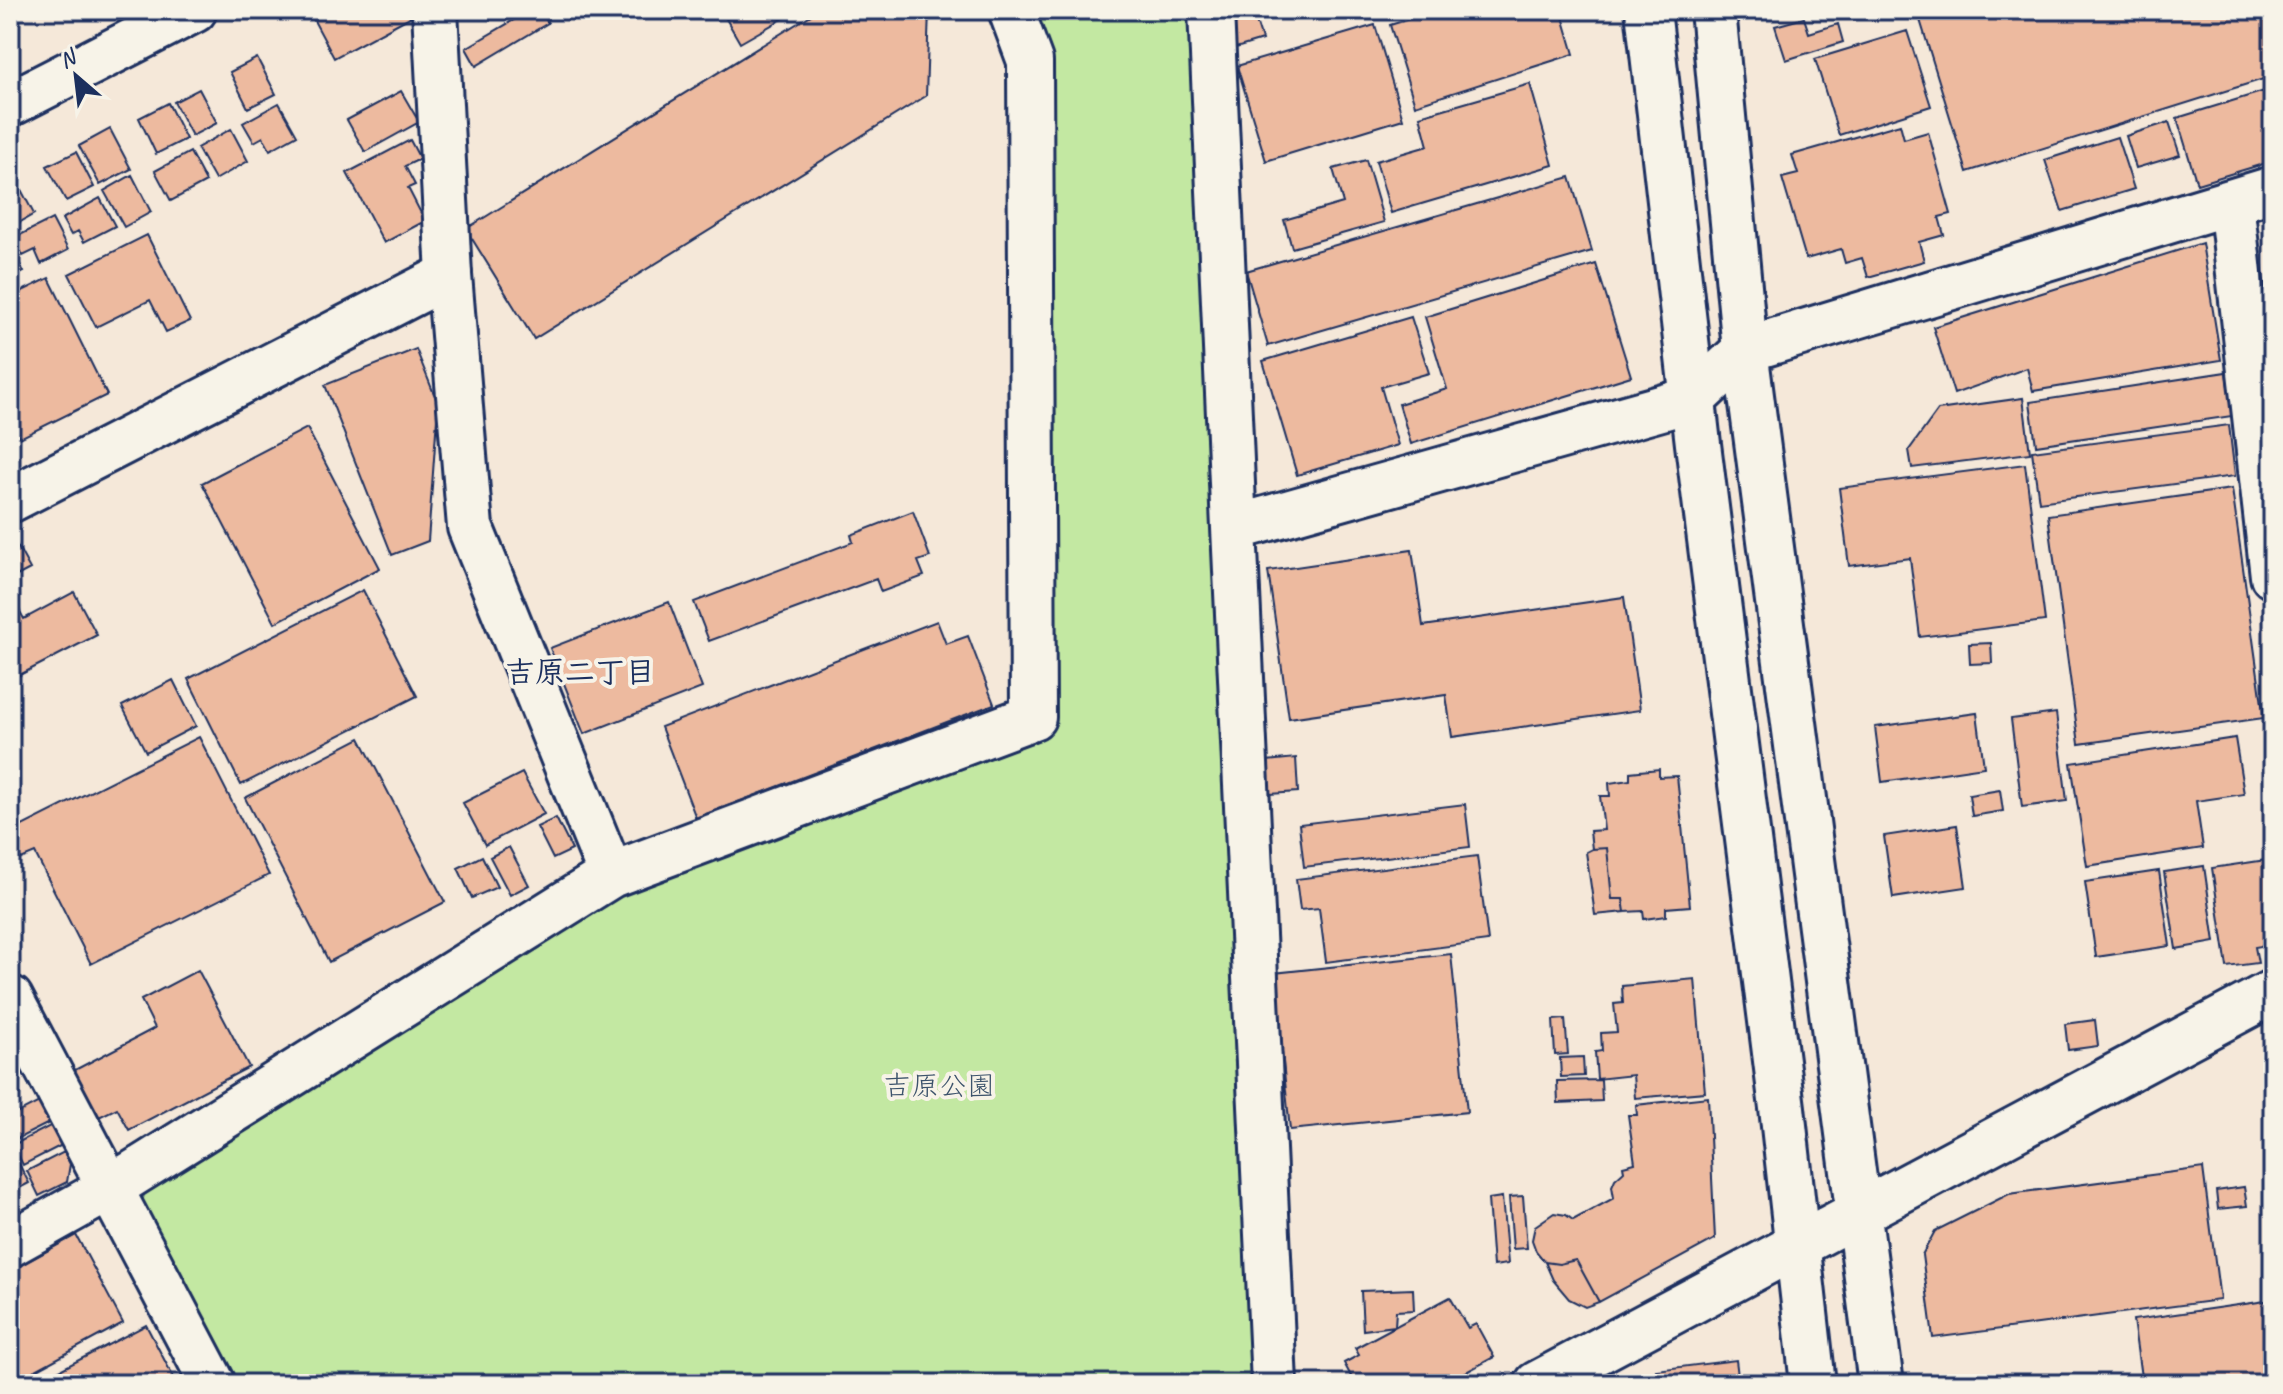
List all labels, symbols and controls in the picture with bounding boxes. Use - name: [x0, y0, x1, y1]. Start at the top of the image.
- north arrow: [36, 36, 116, 116]
- text: N: [54, 42, 83, 75]
- district label: 吉原二丁目: [505, 653, 655, 691]
- park label: 吉原公園: [883, 1068, 995, 1103]

